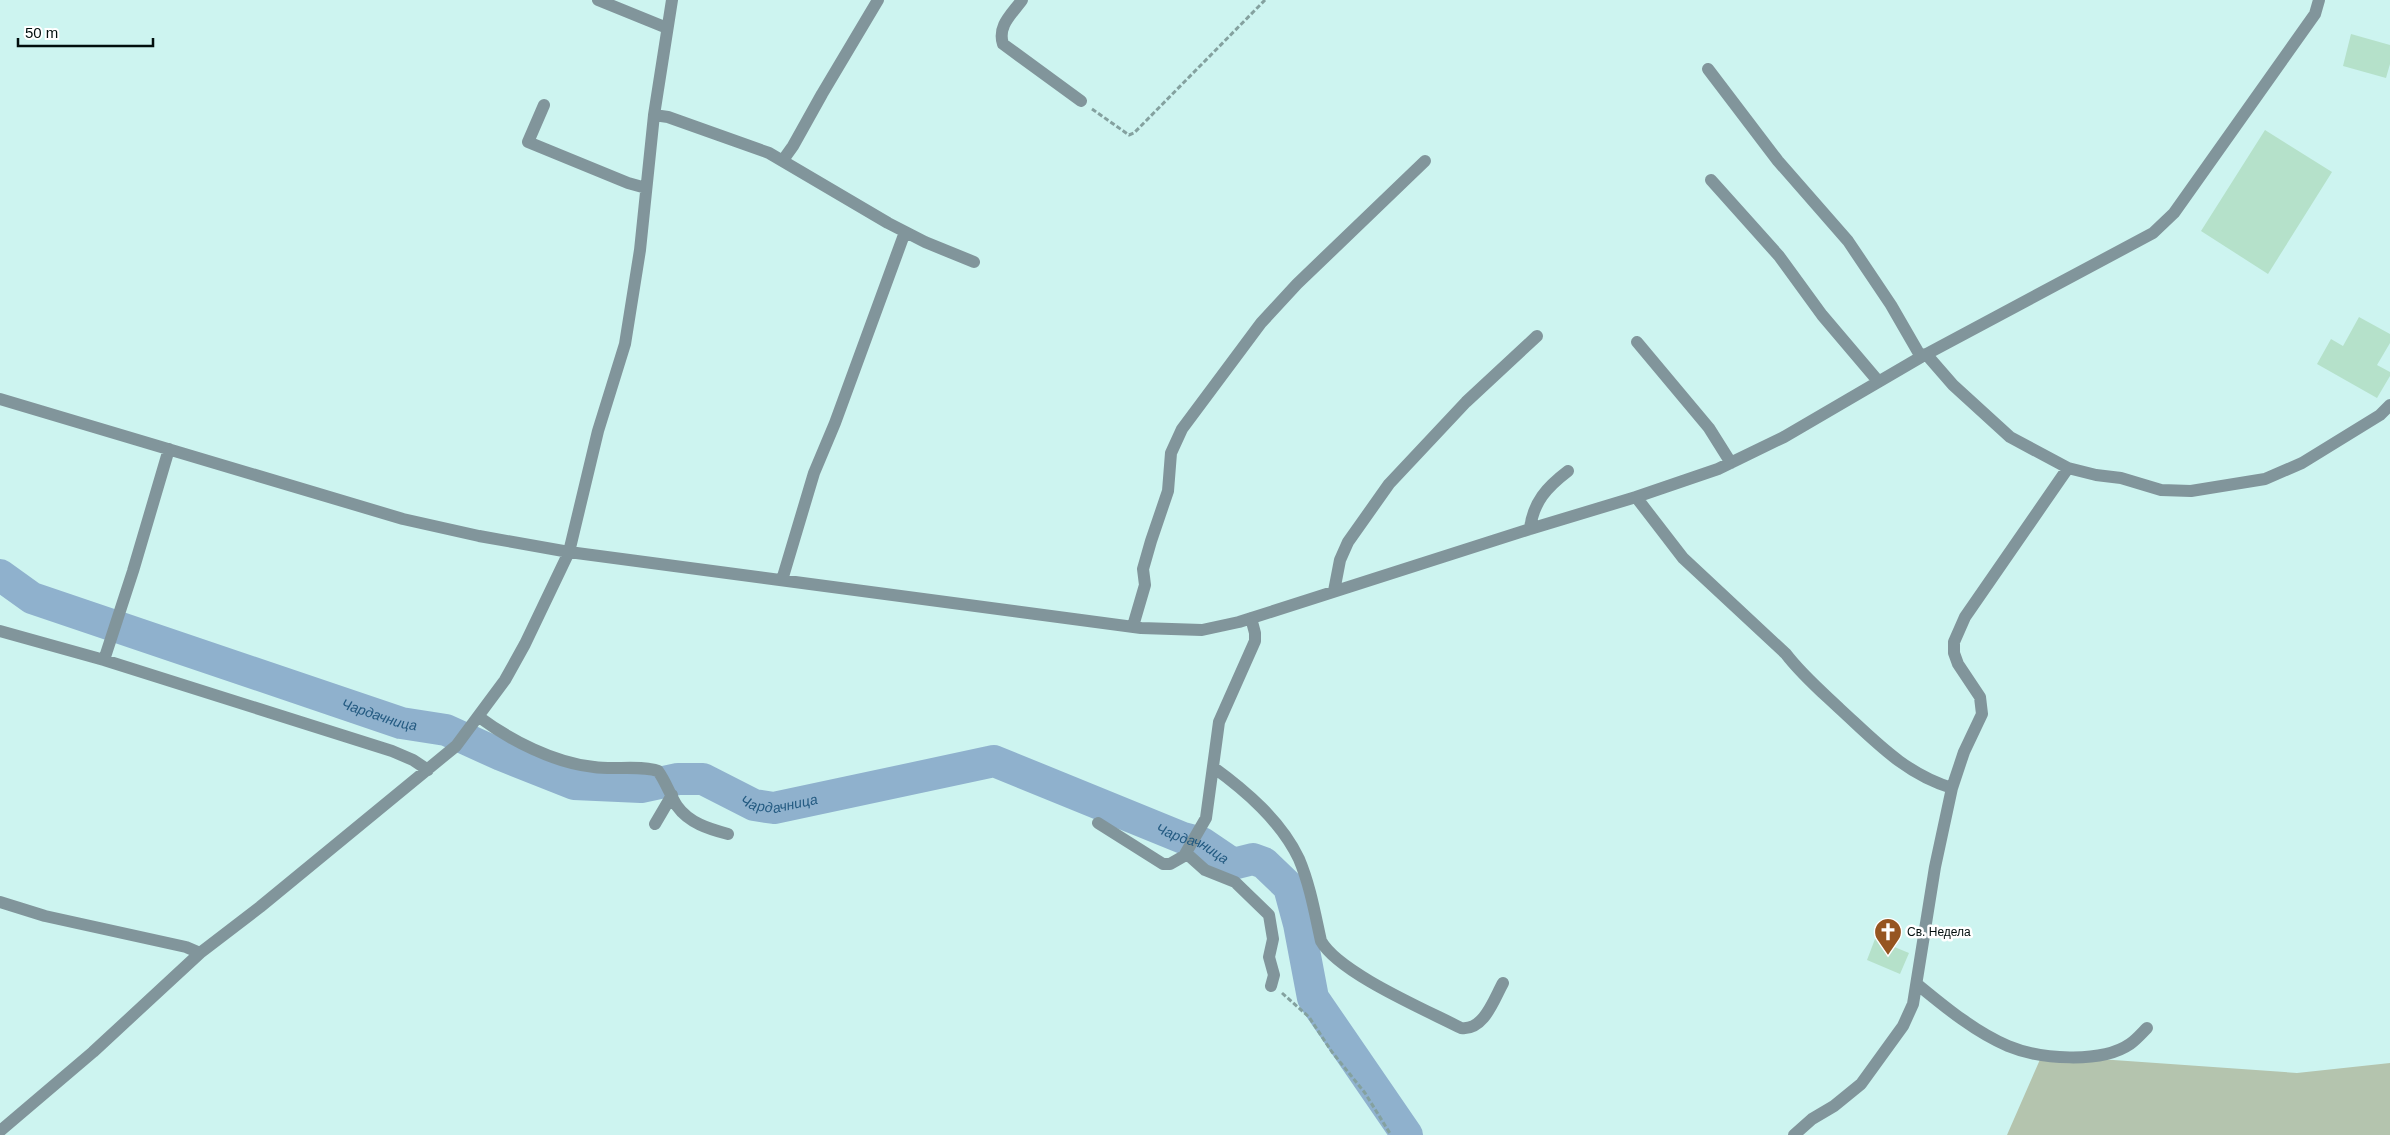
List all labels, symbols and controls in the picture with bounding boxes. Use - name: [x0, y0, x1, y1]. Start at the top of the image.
- scale bar: [18, 15, 152, 47]
- text: 50 m: [25, 24, 58, 41]
- water label: Чардачница: [340, 695, 418, 733]
- water label: Чардачница: [738, 791, 819, 816]
- water label: Чардачница: [1154, 820, 1232, 867]
- church icon: Св. Недела: [1873, 917, 1903, 956]
- place label: Св. Недела: [1907, 925, 1971, 939]

